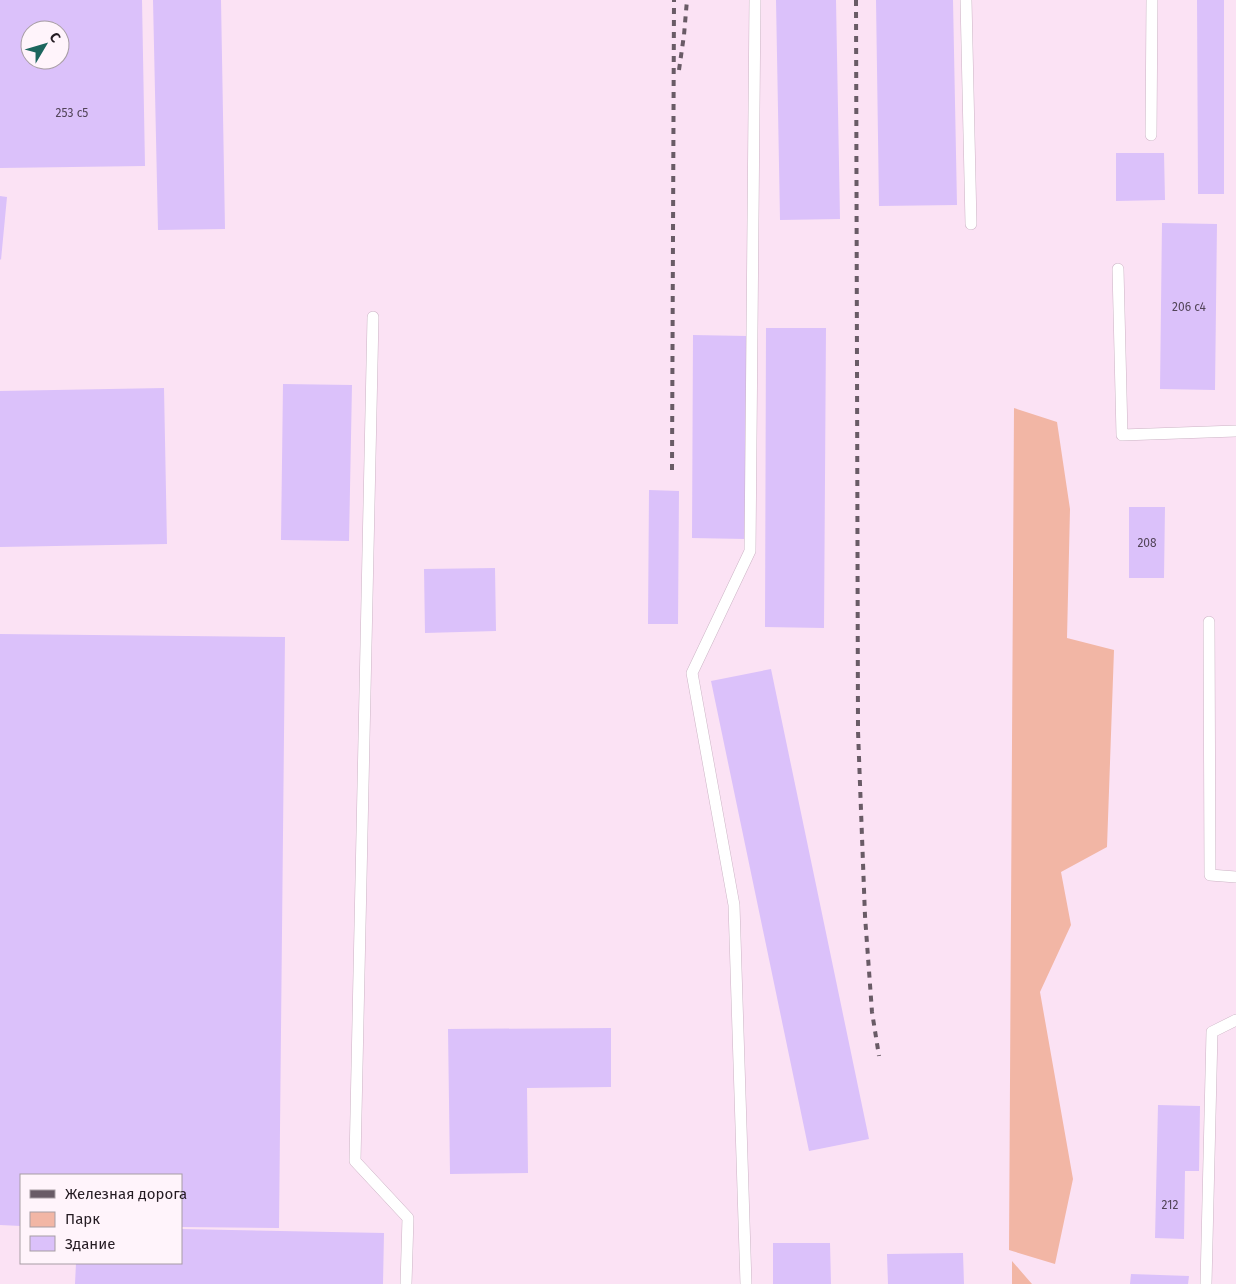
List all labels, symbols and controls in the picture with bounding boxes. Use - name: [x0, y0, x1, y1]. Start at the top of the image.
- north arrow: [20, 20, 70, 70]
- text: С: [46, 29, 64, 46]
- house number: 253 c5: [56, 106, 88, 120]
- house number: 206 с4: [1172, 300, 1207, 314]
- house number: 208: [1137, 536, 1157, 550]
- legend: [20, 1174, 182, 1264]
- text: Железная дорога: [65, 1185, 187, 1203]
- house number: 212: [1162, 1198, 1178, 1212]
- text: Парк: [65, 1210, 100, 1228]
- text: Здание: [65, 1235, 115, 1253]

